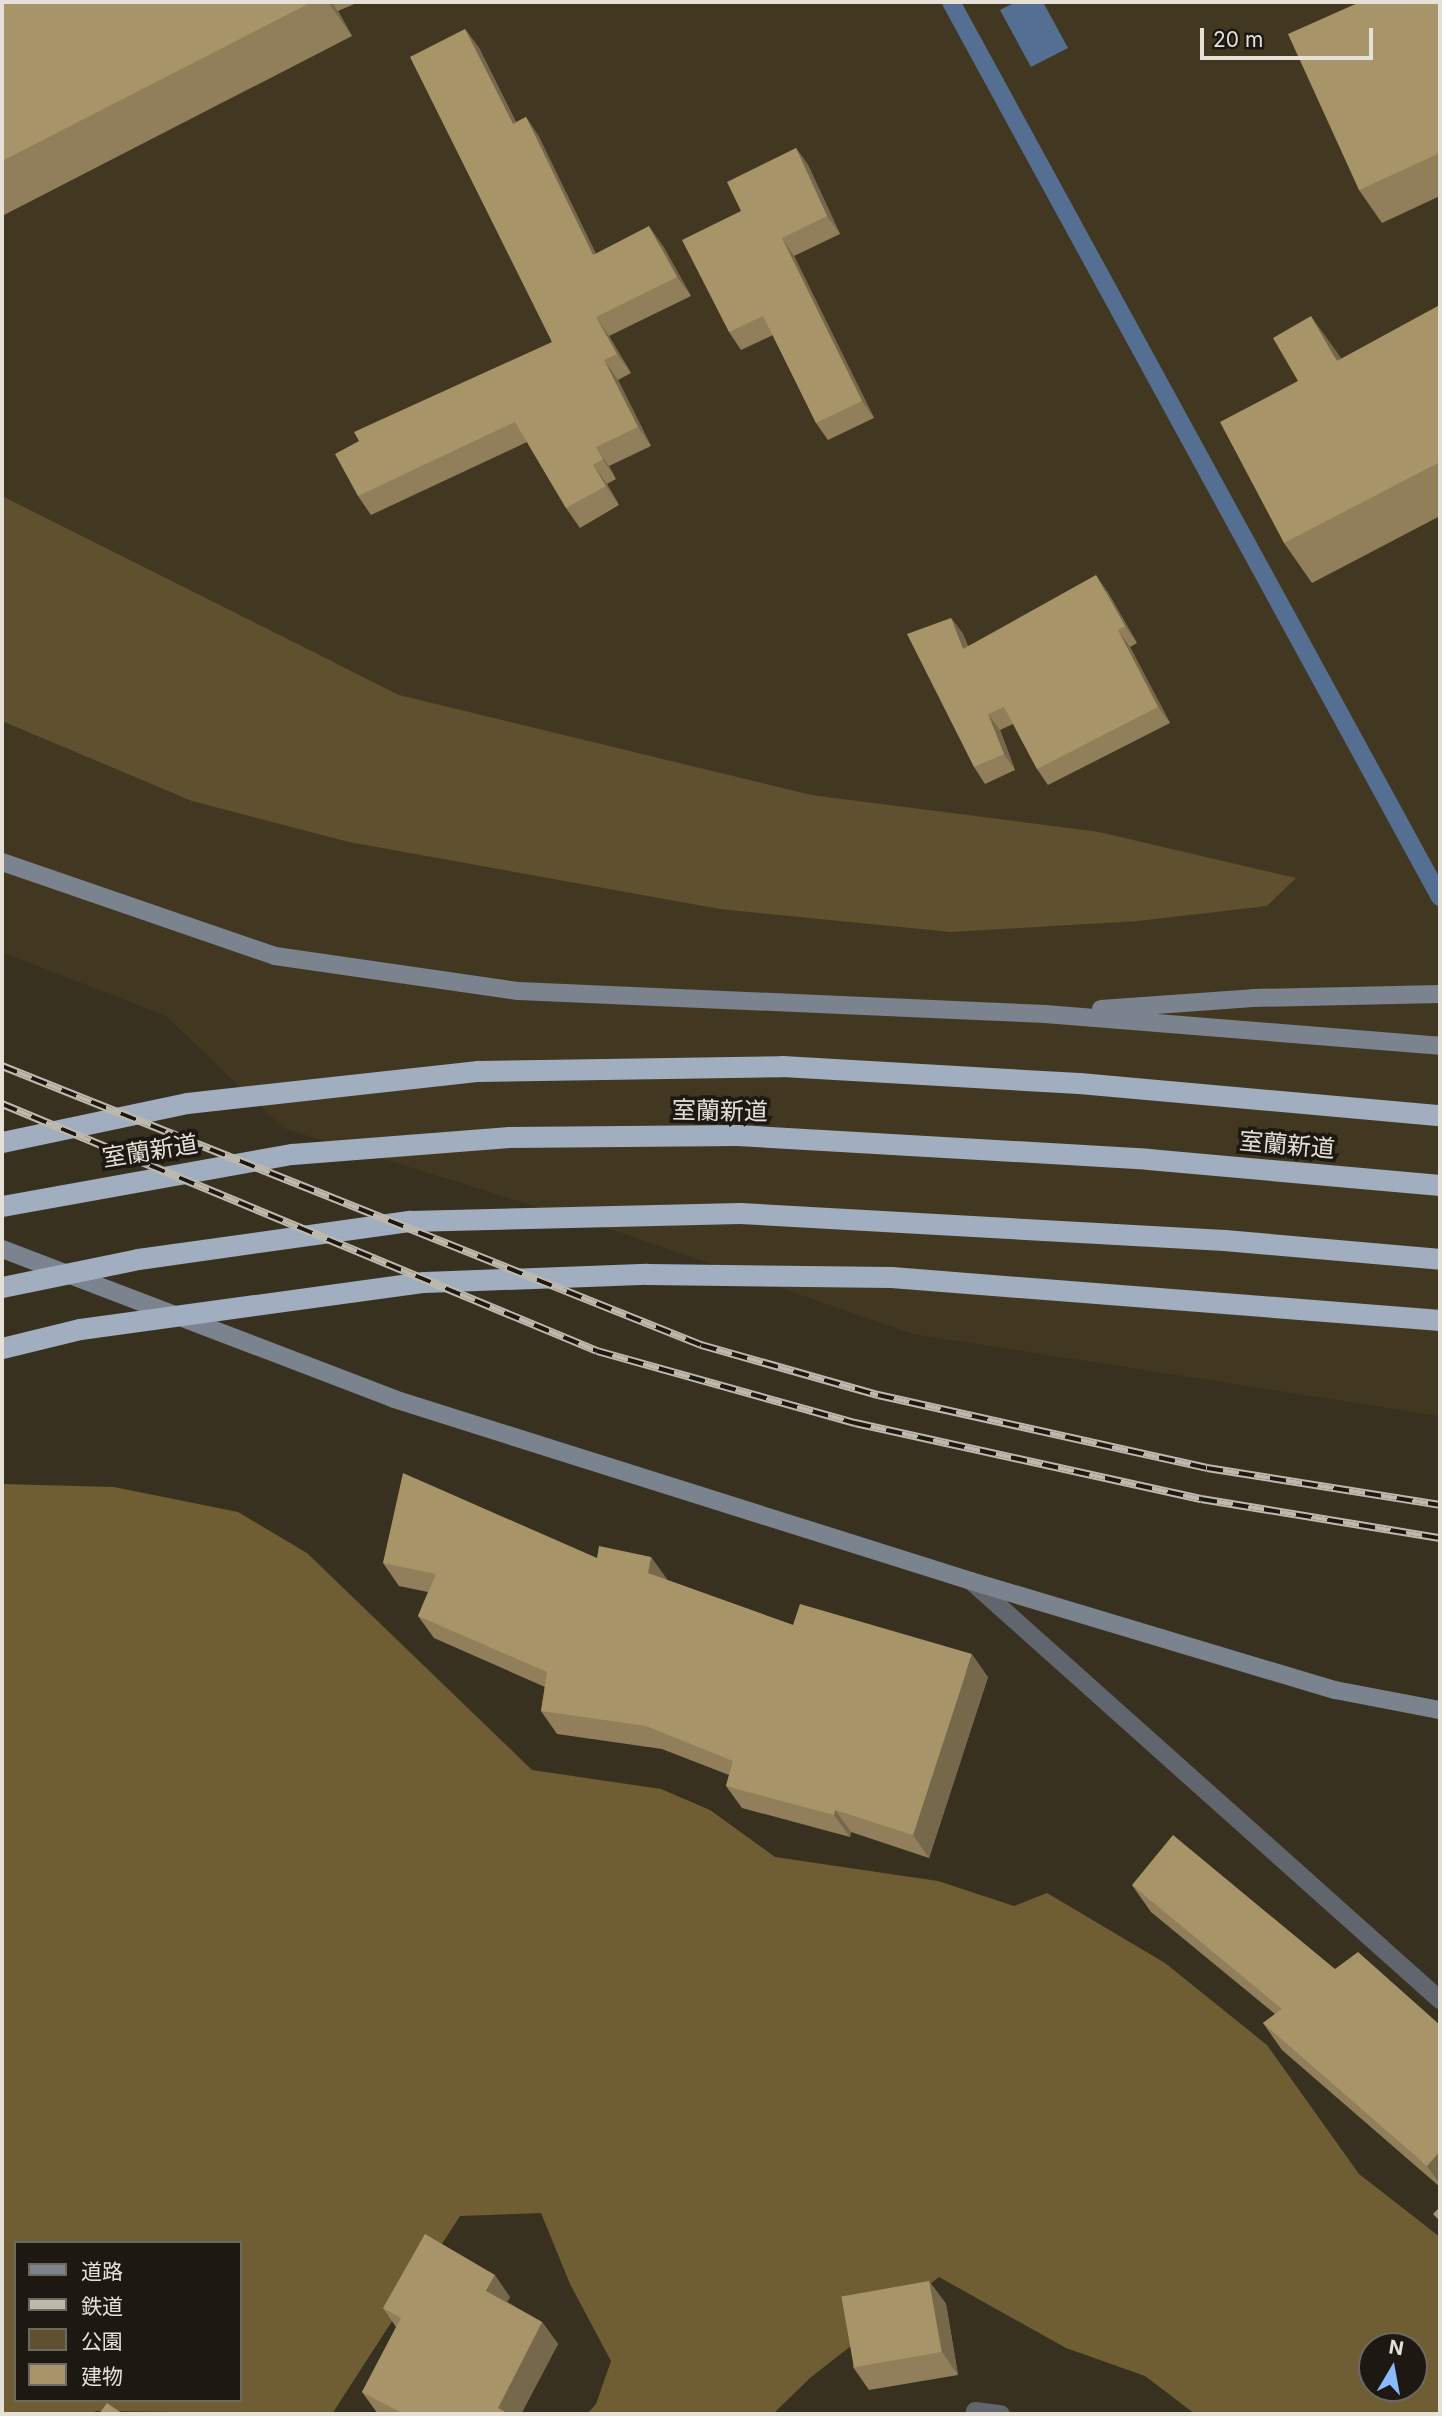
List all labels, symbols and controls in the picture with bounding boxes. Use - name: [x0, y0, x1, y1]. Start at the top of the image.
- scale bar: [1204, 14, 1377, 58]
- text: 20 m: [1213, 27, 1263, 52]
- street label: 室蘭新道: [672, 1096, 768, 1126]
- street label: 室蘭新道: [1238, 1126, 1336, 1164]
- street label: 室蘭新道: [100, 1129, 200, 1173]
- legend: [14, 2241, 242, 2402]
- text: 道路: [81, 2259, 123, 2284]
- text: 鉄道: [81, 2294, 123, 2319]
- text: 公園: [81, 2329, 123, 2354]
- north arrow: [1358, 2332, 1428, 2402]
- text: N: [1387, 2335, 1406, 2360]
- text: 建物: [81, 2364, 123, 2389]

